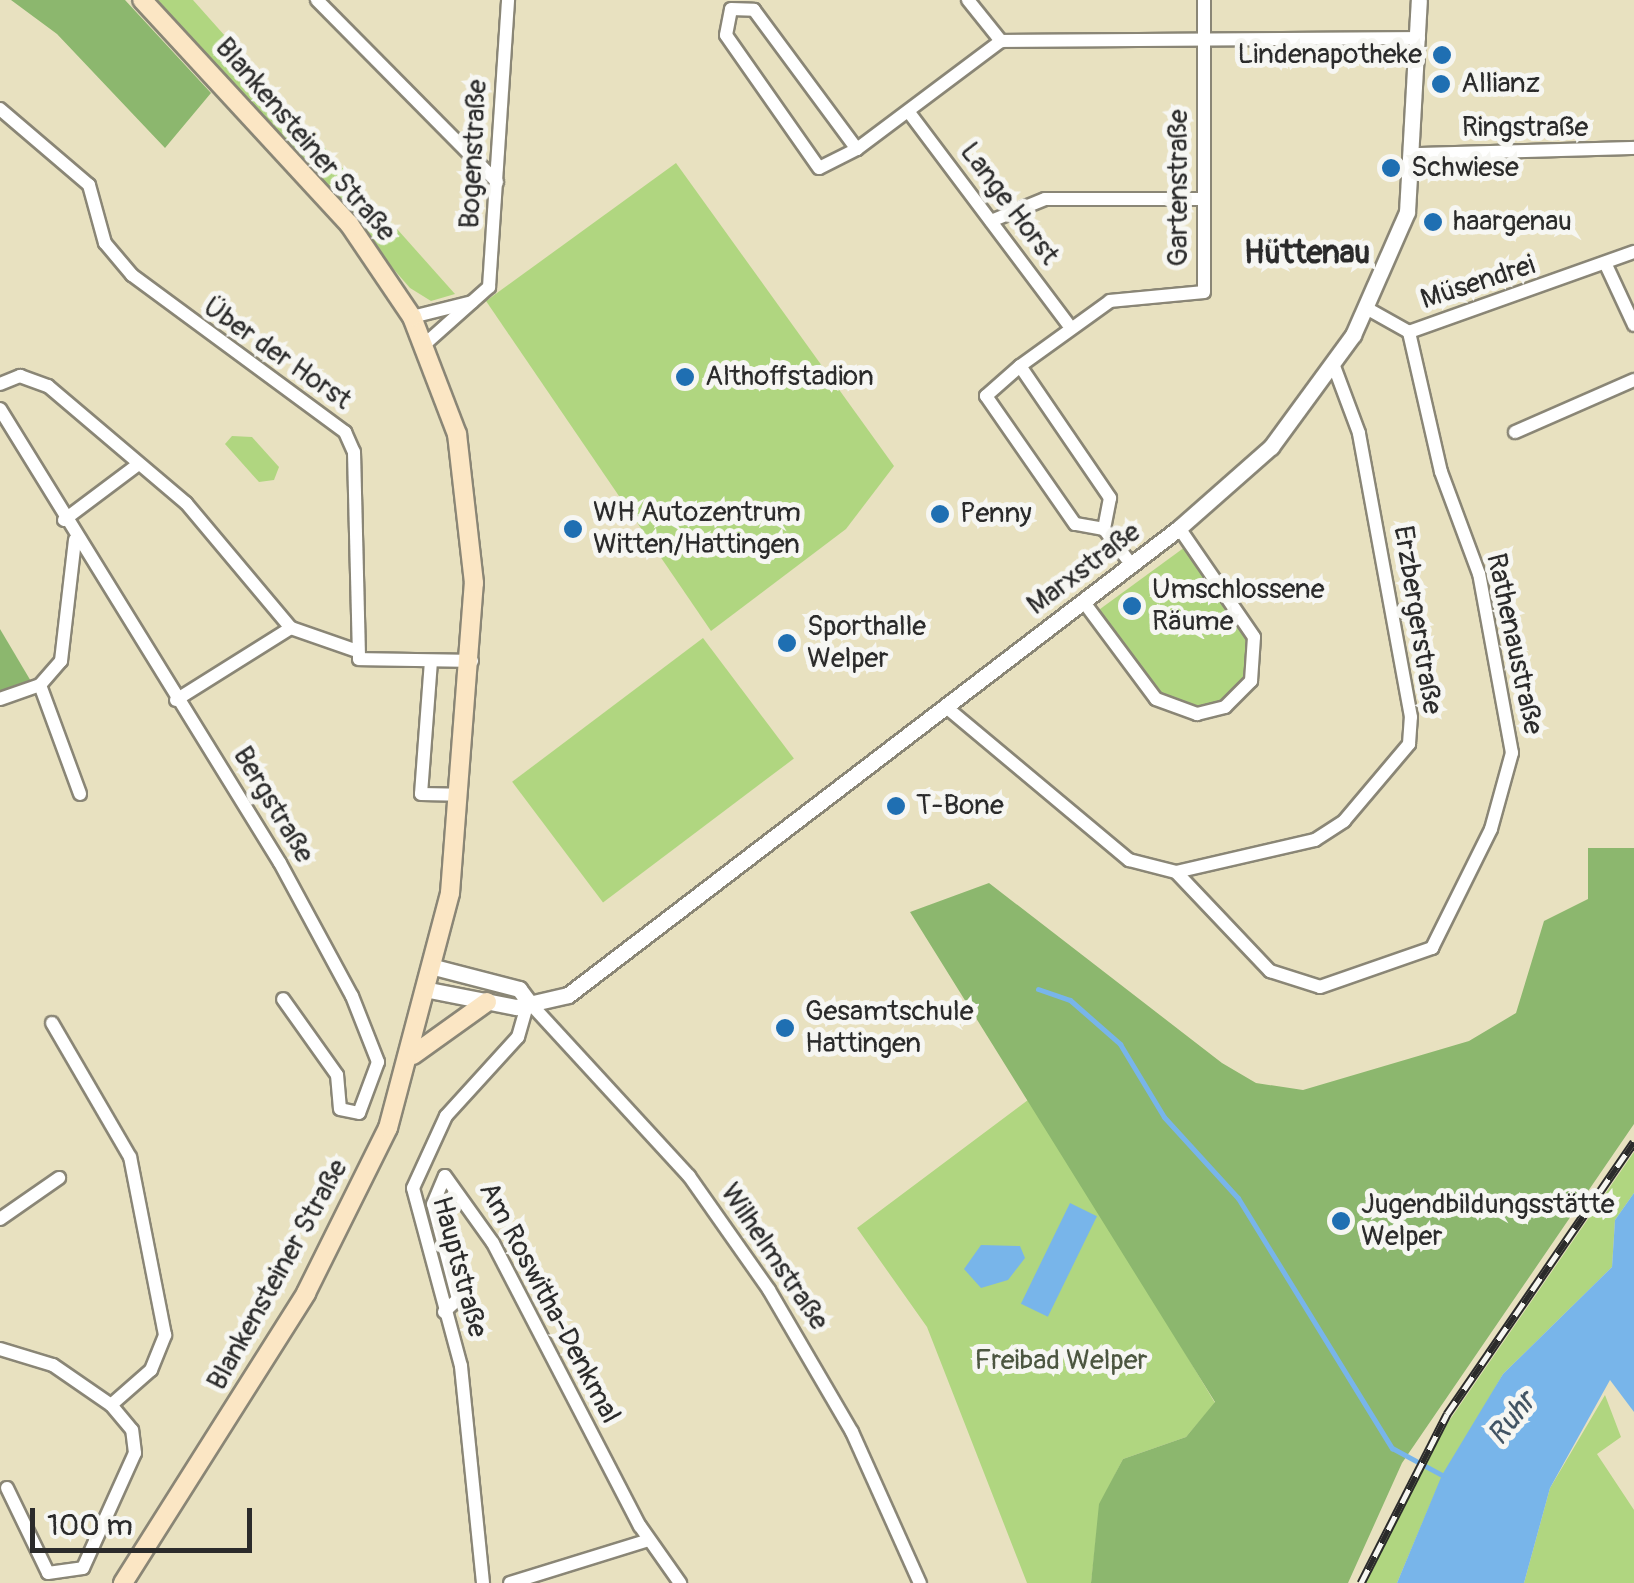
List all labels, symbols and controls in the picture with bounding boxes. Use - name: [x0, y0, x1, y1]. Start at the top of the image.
- street label: Blankensteiner Straße: [208, 31, 402, 249]
- place label: Lindenapotheke: [1238, 38, 1422, 72]
- marker: Lindenapotheke: [1431, 44, 1453, 66]
- place label: Allianz: [1461, 67, 1540, 101]
- marker: Allianz: [1430, 73, 1452, 95]
- street label: Bogenstraße: [453, 79, 495, 229]
- street label: Gartenstraße: [1162, 109, 1196, 267]
- street label: Ringstraße: [1462, 111, 1588, 145]
- street label: Lange Horst: [952, 136, 1066, 272]
- place label: Schwiese: [1411, 151, 1519, 185]
- marker: Schwiese: [1380, 157, 1402, 179]
- place label: haargenau: [1453, 205, 1572, 239]
- marker: haargenau: [1422, 211, 1444, 233]
- district label: Hüttenau: [1244, 234, 1370, 272]
- street label: Müsendrei: [1417, 249, 1539, 317]
- street label: Über der Horst: [196, 291, 358, 417]
- place label: Althoffstadion: [705, 360, 874, 394]
- marker: Althoffstadion: [674, 366, 696, 388]
- place label: WH Autozentrum Witten/Hattingen: [593, 496, 801, 562]
- place label: Penny: [960, 497, 1032, 531]
- marker: Penny: [929, 503, 951, 525]
- street label: Marxstraße: [1021, 516, 1147, 622]
- marker: WH Autozentrum Witten/Hattingen: [562, 518, 584, 540]
- street label: Erzbergerstraße: [1386, 523, 1448, 717]
- street label: Rathenaustraße: [1478, 550, 1550, 738]
- place label: Umschlossene Räume: [1152, 573, 1325, 639]
- marker: Umschlossene Räume: [1121, 595, 1143, 617]
- place label: Sporthalle Welper: [807, 610, 926, 676]
- marker: Sporthalle Welper: [776, 632, 798, 654]
- street label: Bergstraße: [225, 741, 321, 869]
- place label: T-Bone: [916, 789, 1004, 823]
- marker: T-Bone: [885, 795, 907, 817]
- place label: Gesamtschule Hattingen: [805, 995, 973, 1061]
- marker: Gesamtschule Hattingen: [774, 1017, 796, 1039]
- street label: Blankensteiner Straße: [201, 1154, 355, 1396]
- street label: Am Roswitha-Denkmal: [471, 1177, 627, 1429]
- street label: Wilhelmstraße: [713, 1177, 835, 1337]
- place label: Jugendbildungsstätte Welper: [1361, 1188, 1615, 1254]
- street label: Hauptstraße: [424, 1193, 494, 1341]
- marker: Jugendbildungsstätte Welper: [1330, 1210, 1352, 1232]
- park label: Freibad Welper: [974, 1344, 1148, 1378]
- water label: Ruhr: [1480, 1385, 1544, 1453]
- scale bar: [35, 1488, 258, 1550]
- text: 100 m: [47, 1507, 133, 1544]

